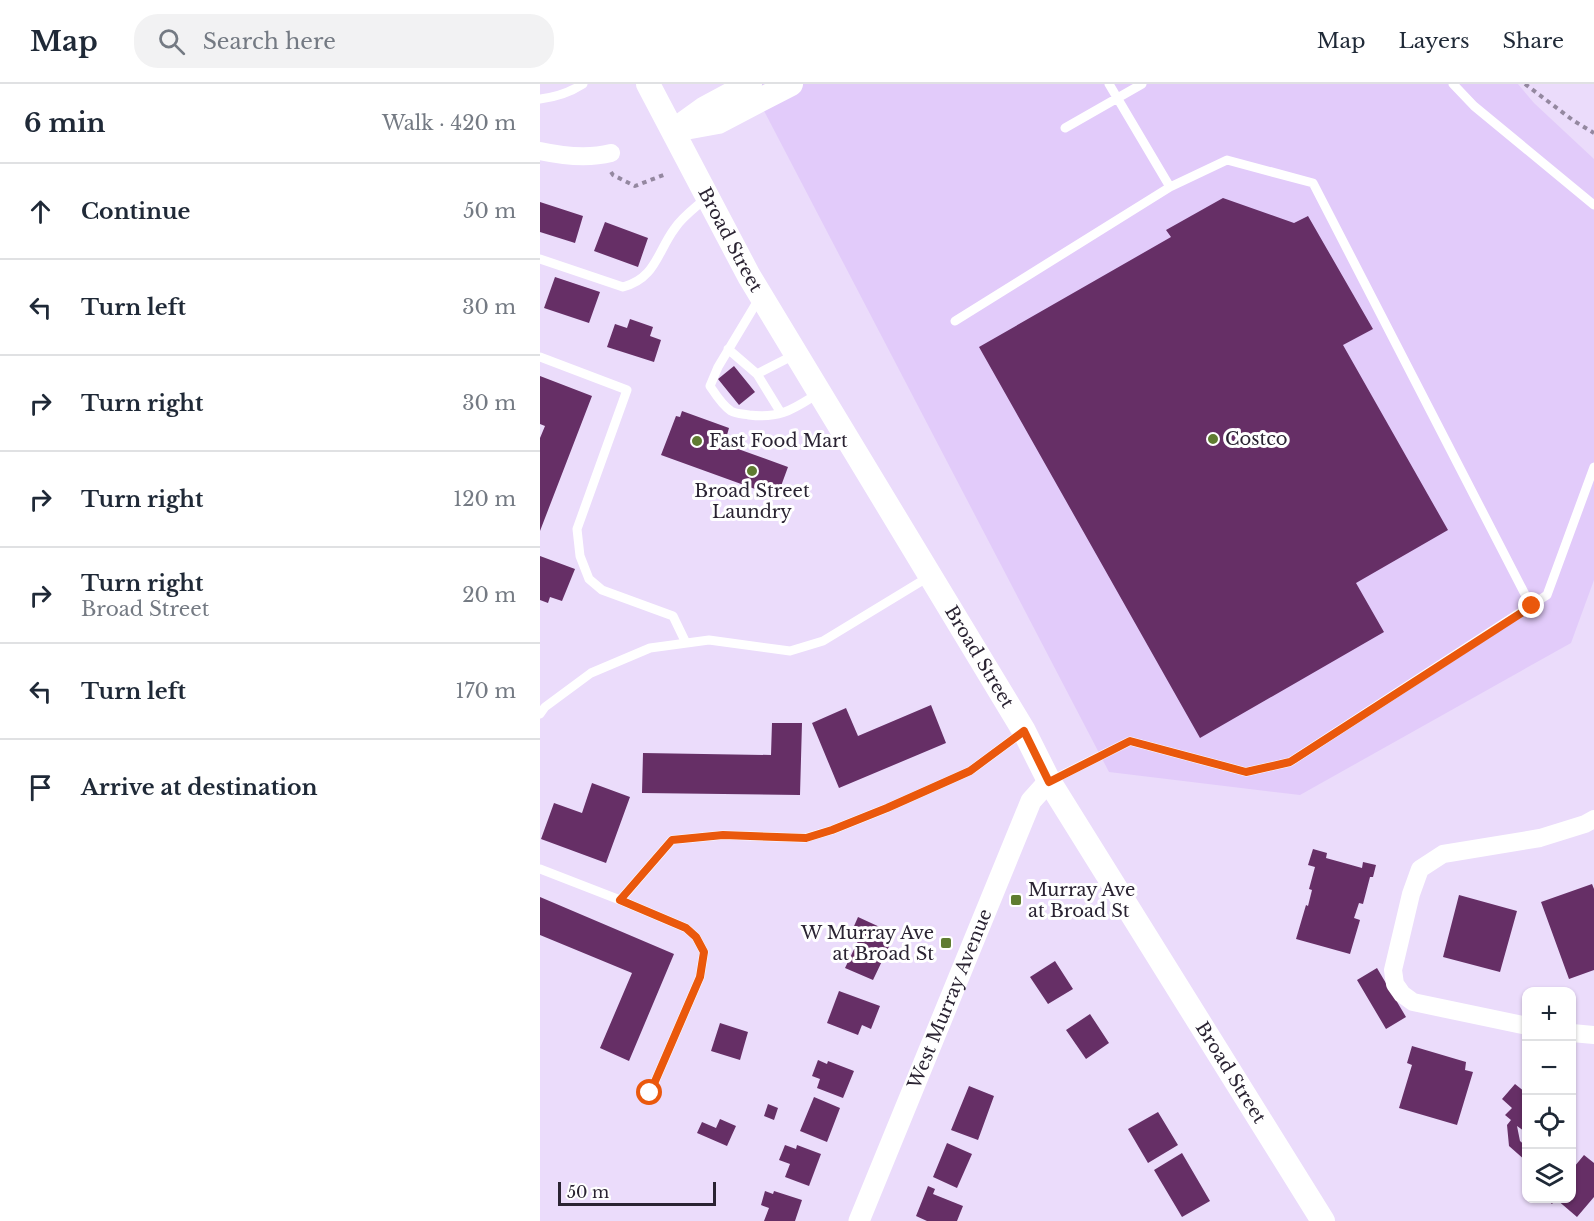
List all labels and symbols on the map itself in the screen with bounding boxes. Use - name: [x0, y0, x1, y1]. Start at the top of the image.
- street label: Broad Street: [693, 184, 767, 296]
- place label: Costco: [1225, 428, 1288, 450]
- place label: Fast Food Mart: [709, 430, 848, 452]
- marker: Costco: [1206, 432, 1220, 446]
- marker: Fast Food Mart: [690, 434, 704, 448]
- marker: Broad Street Laundry: [745, 464, 759, 478]
- place label: Broad Street Laundry: [694, 480, 810, 523]
- route end: [1518, 592, 1544, 618]
- street label: Broad Street: [940, 602, 1019, 712]
- place label: Murray Ave at Broad St: [1028, 879, 1135, 922]
- marker: Murray Ave at Broad St: [1009, 893, 1023, 907]
- street label: West Murray Avenue: [903, 906, 997, 1093]
- place label: W Murray Ave at Broad St: [800, 922, 934, 965]
- marker: W Murray Ave at Broad St: [939, 936, 953, 950]
- street label: Broad Street: [1191, 1018, 1271, 1128]
- route start: [636, 1079, 662, 1105]
- scale bar: [558, 1179, 716, 1206]

